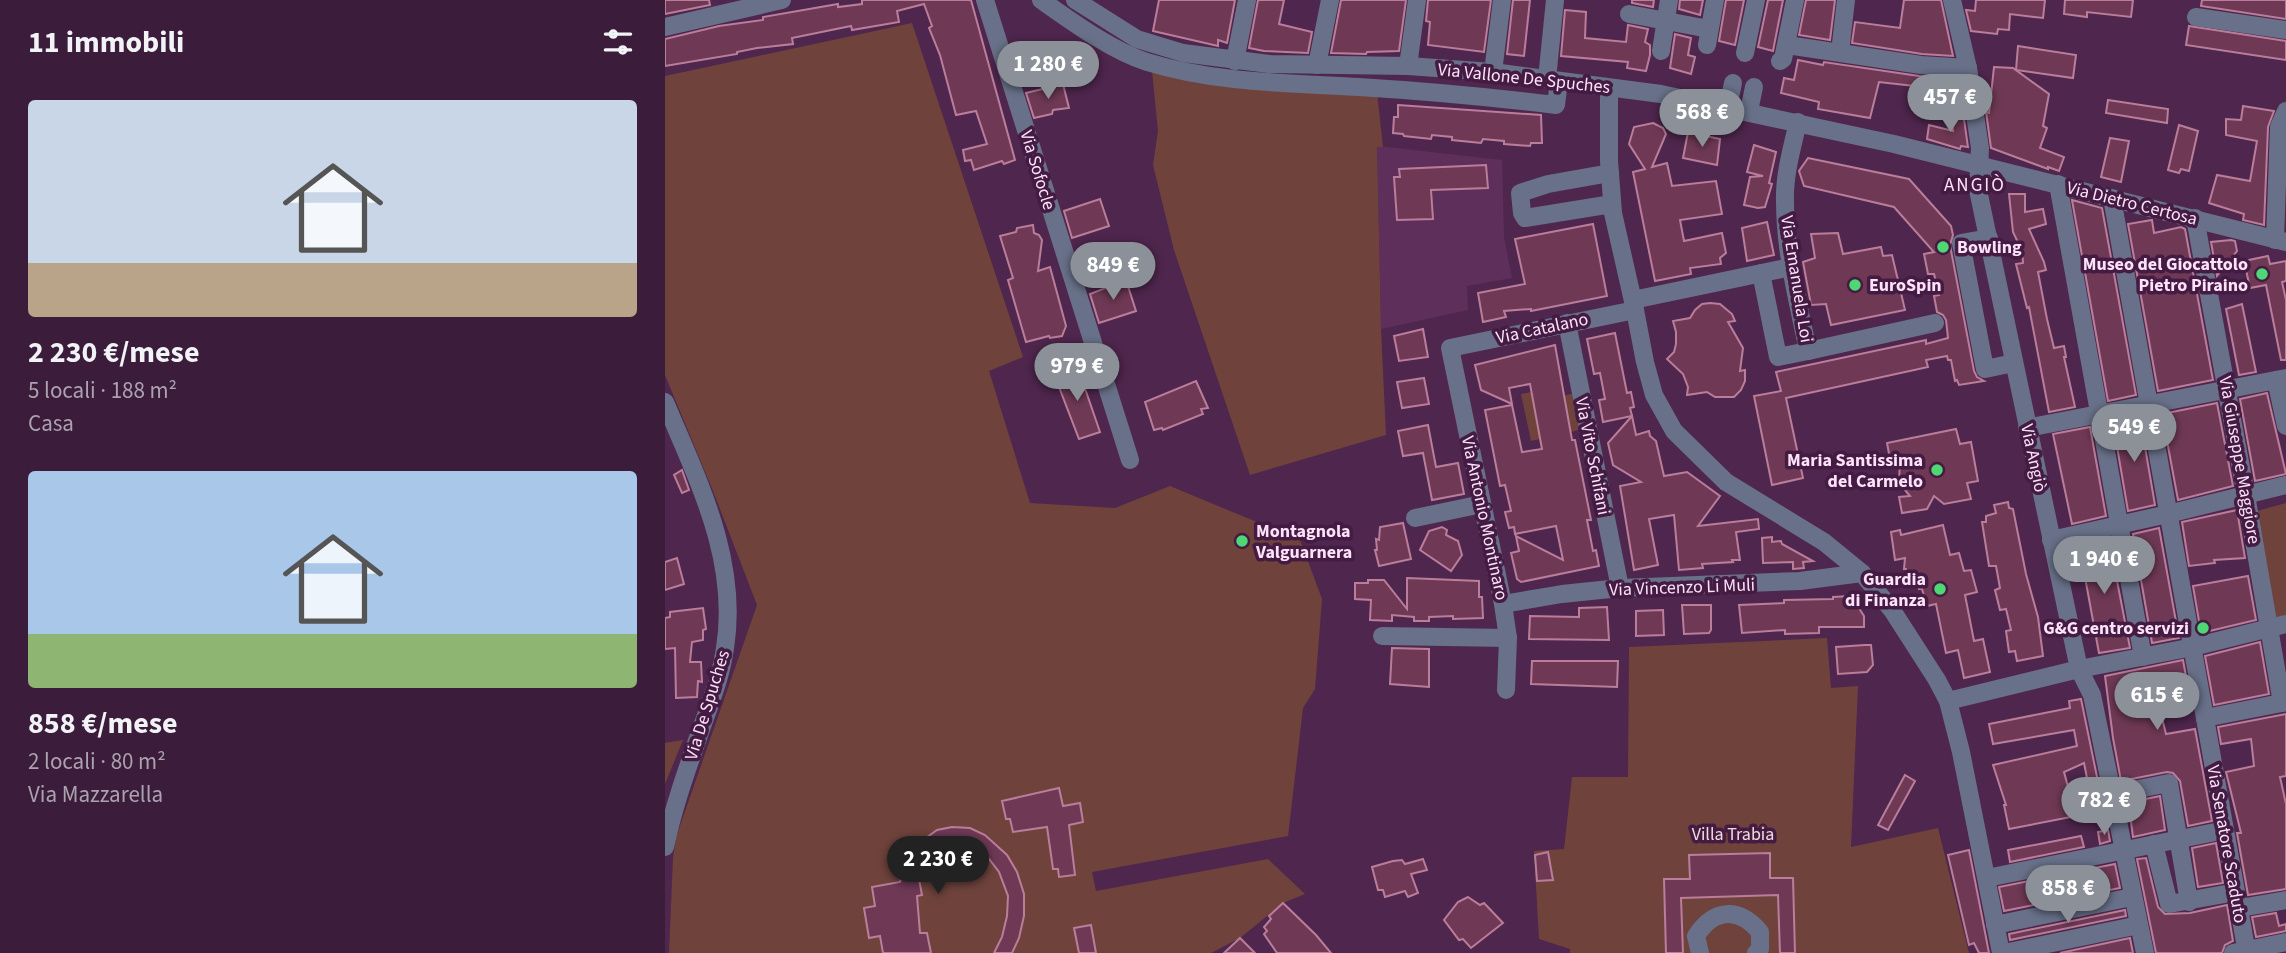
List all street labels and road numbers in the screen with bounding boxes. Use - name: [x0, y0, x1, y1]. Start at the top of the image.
- street label: Via Vallone De Spuches: [1437, 57, 1611, 100]
- street label: Via Sofocle: [1014, 127, 1062, 213]
- street label: Via Dietro Certosa: [2064, 175, 2200, 232]
- street label: Via Emanuela Loi: [1774, 214, 1819, 344]
- street label: Via Catalano: [1494, 307, 1590, 350]
- street label: Via Giuseppe Maggiore: [2212, 374, 2267, 546]
- street label: Via Vito Schifani: [1569, 395, 1616, 517]
- street label: Via Angiò: [2014, 422, 2053, 495]
- street label: Via Antonio Montinaro: [1455, 434, 1514, 602]
- street label: Via Vincenzo Li Muli: [1609, 572, 1755, 603]
- street label: Via De Spuches: [679, 647, 736, 763]
- street label: Via Senatore Scaduto: [2200, 763, 2253, 925]

